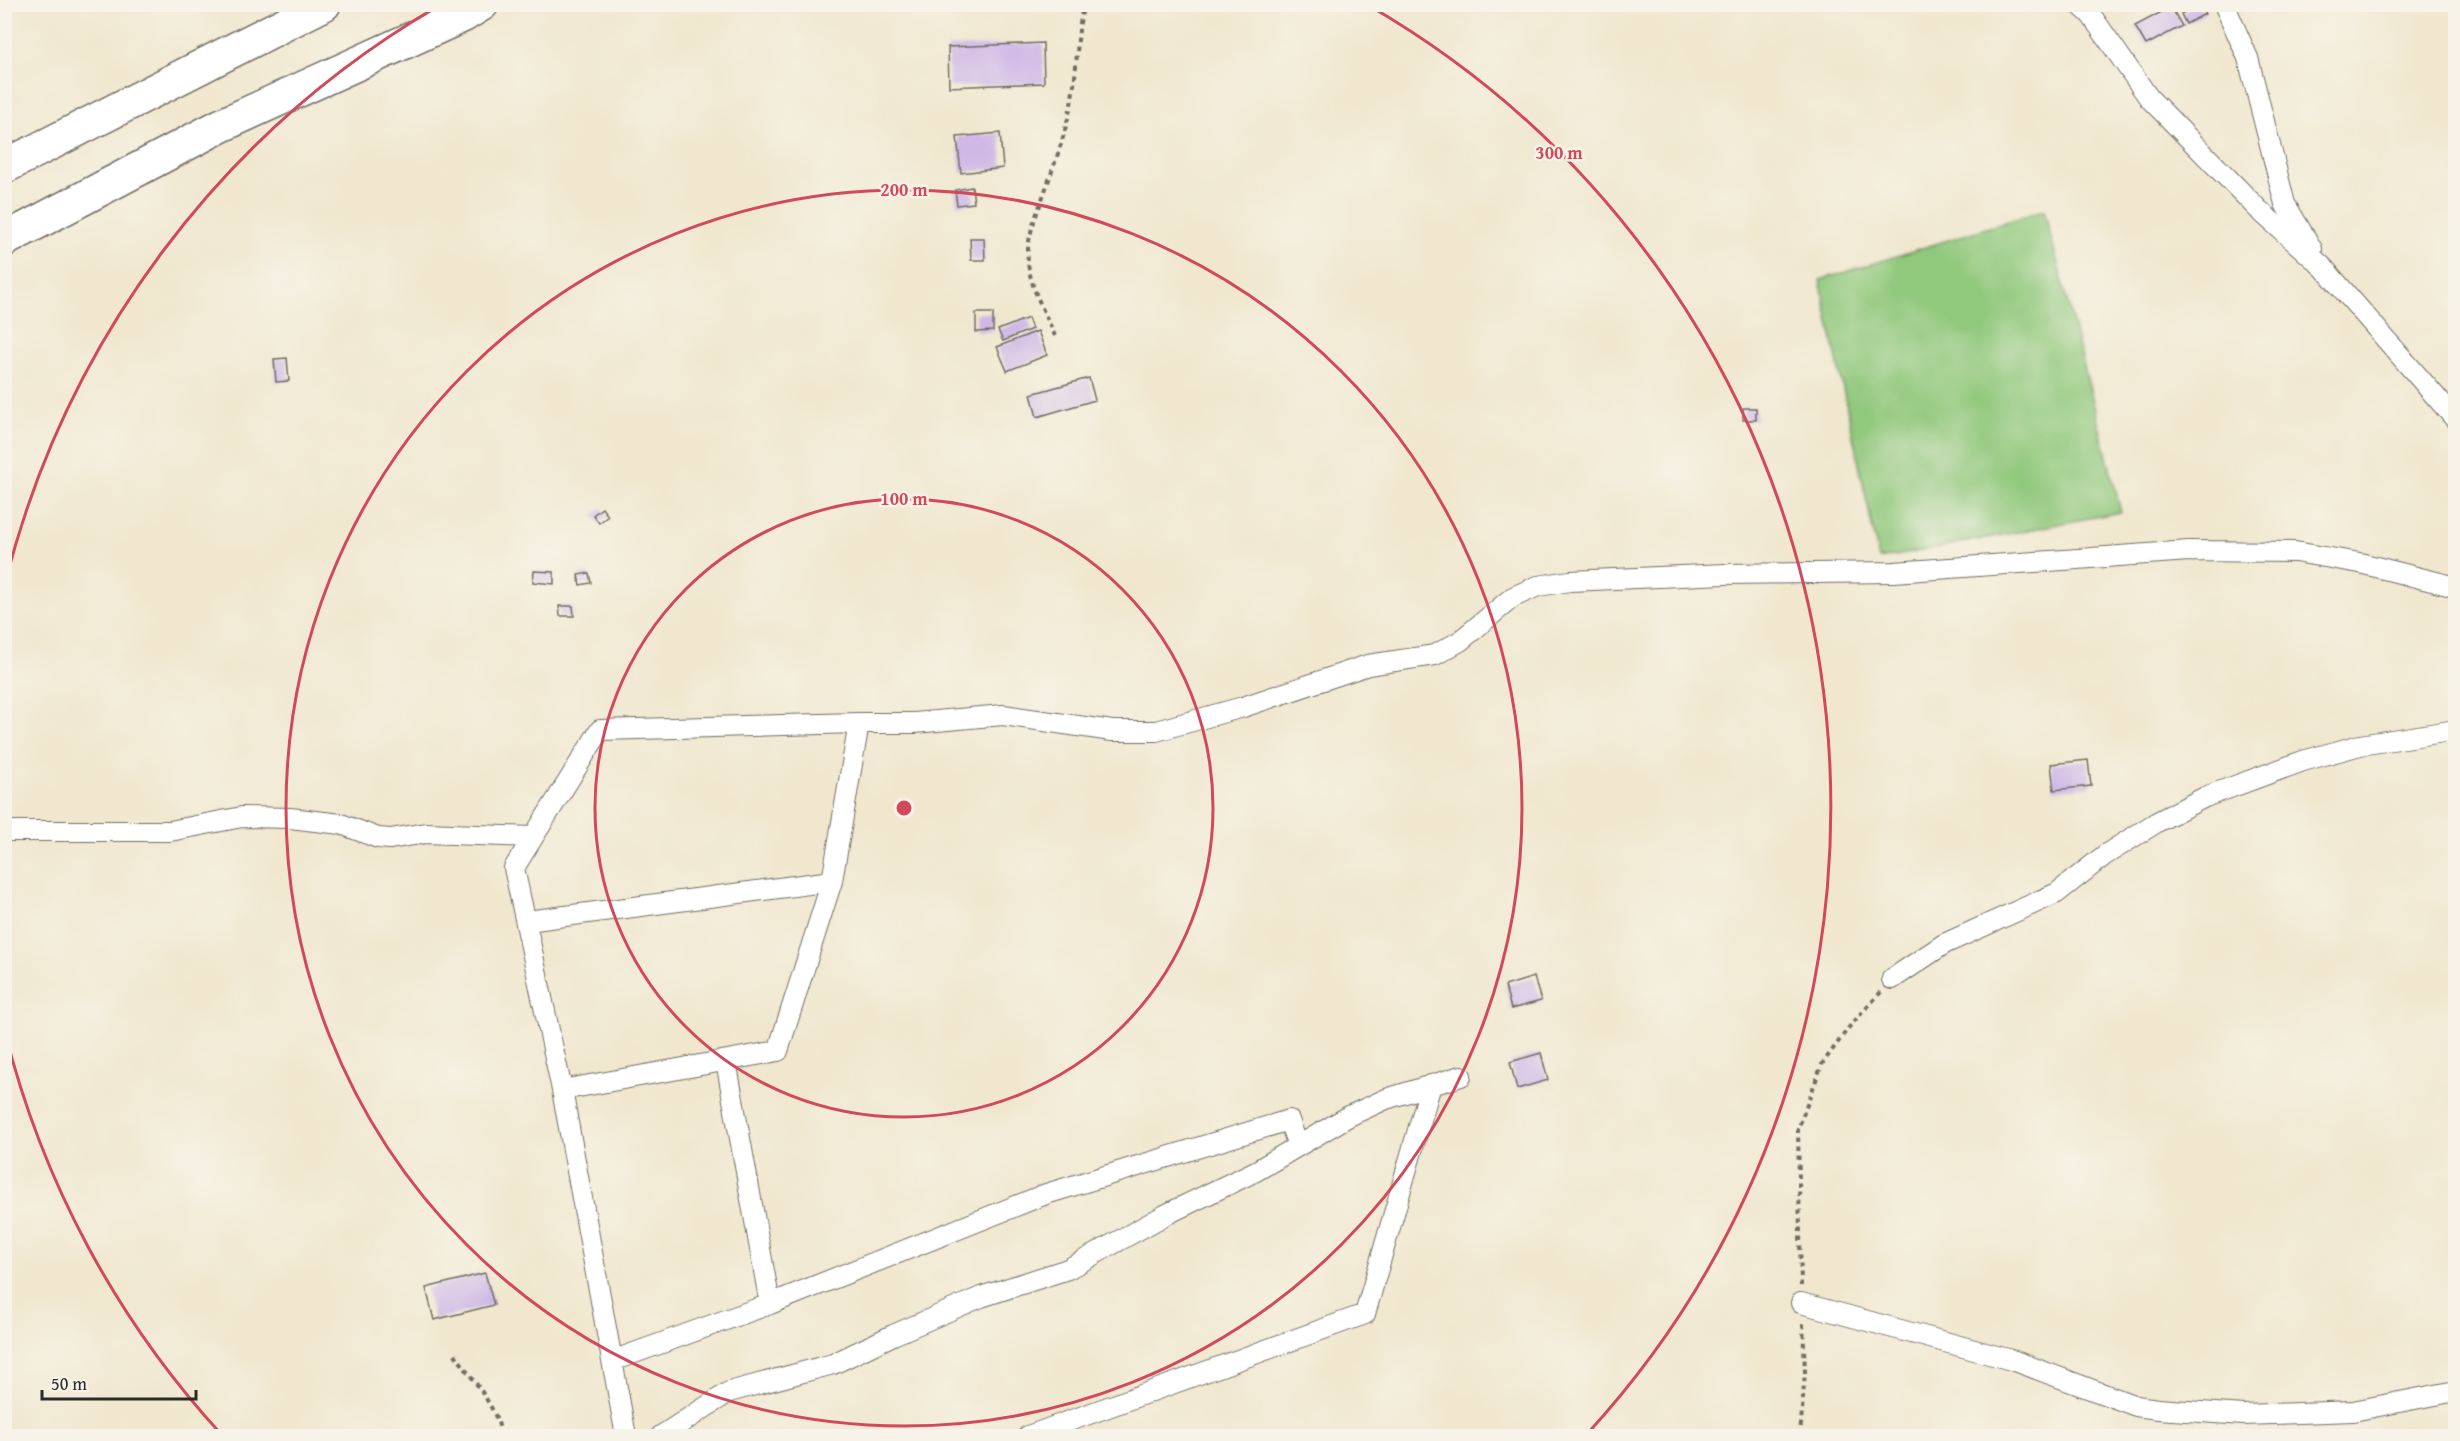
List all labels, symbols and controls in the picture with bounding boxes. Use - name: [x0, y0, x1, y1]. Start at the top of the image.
- text: 300 m: [1535, 139, 1583, 166]
- text: 200 m: [880, 176, 928, 203]
- text: 100 m: [880, 485, 928, 512]
- centre of rings: [894, 798, 914, 818]
- scale bar: [42, 1363, 196, 1401]
- text: 50 m: [51, 1370, 87, 1397]

